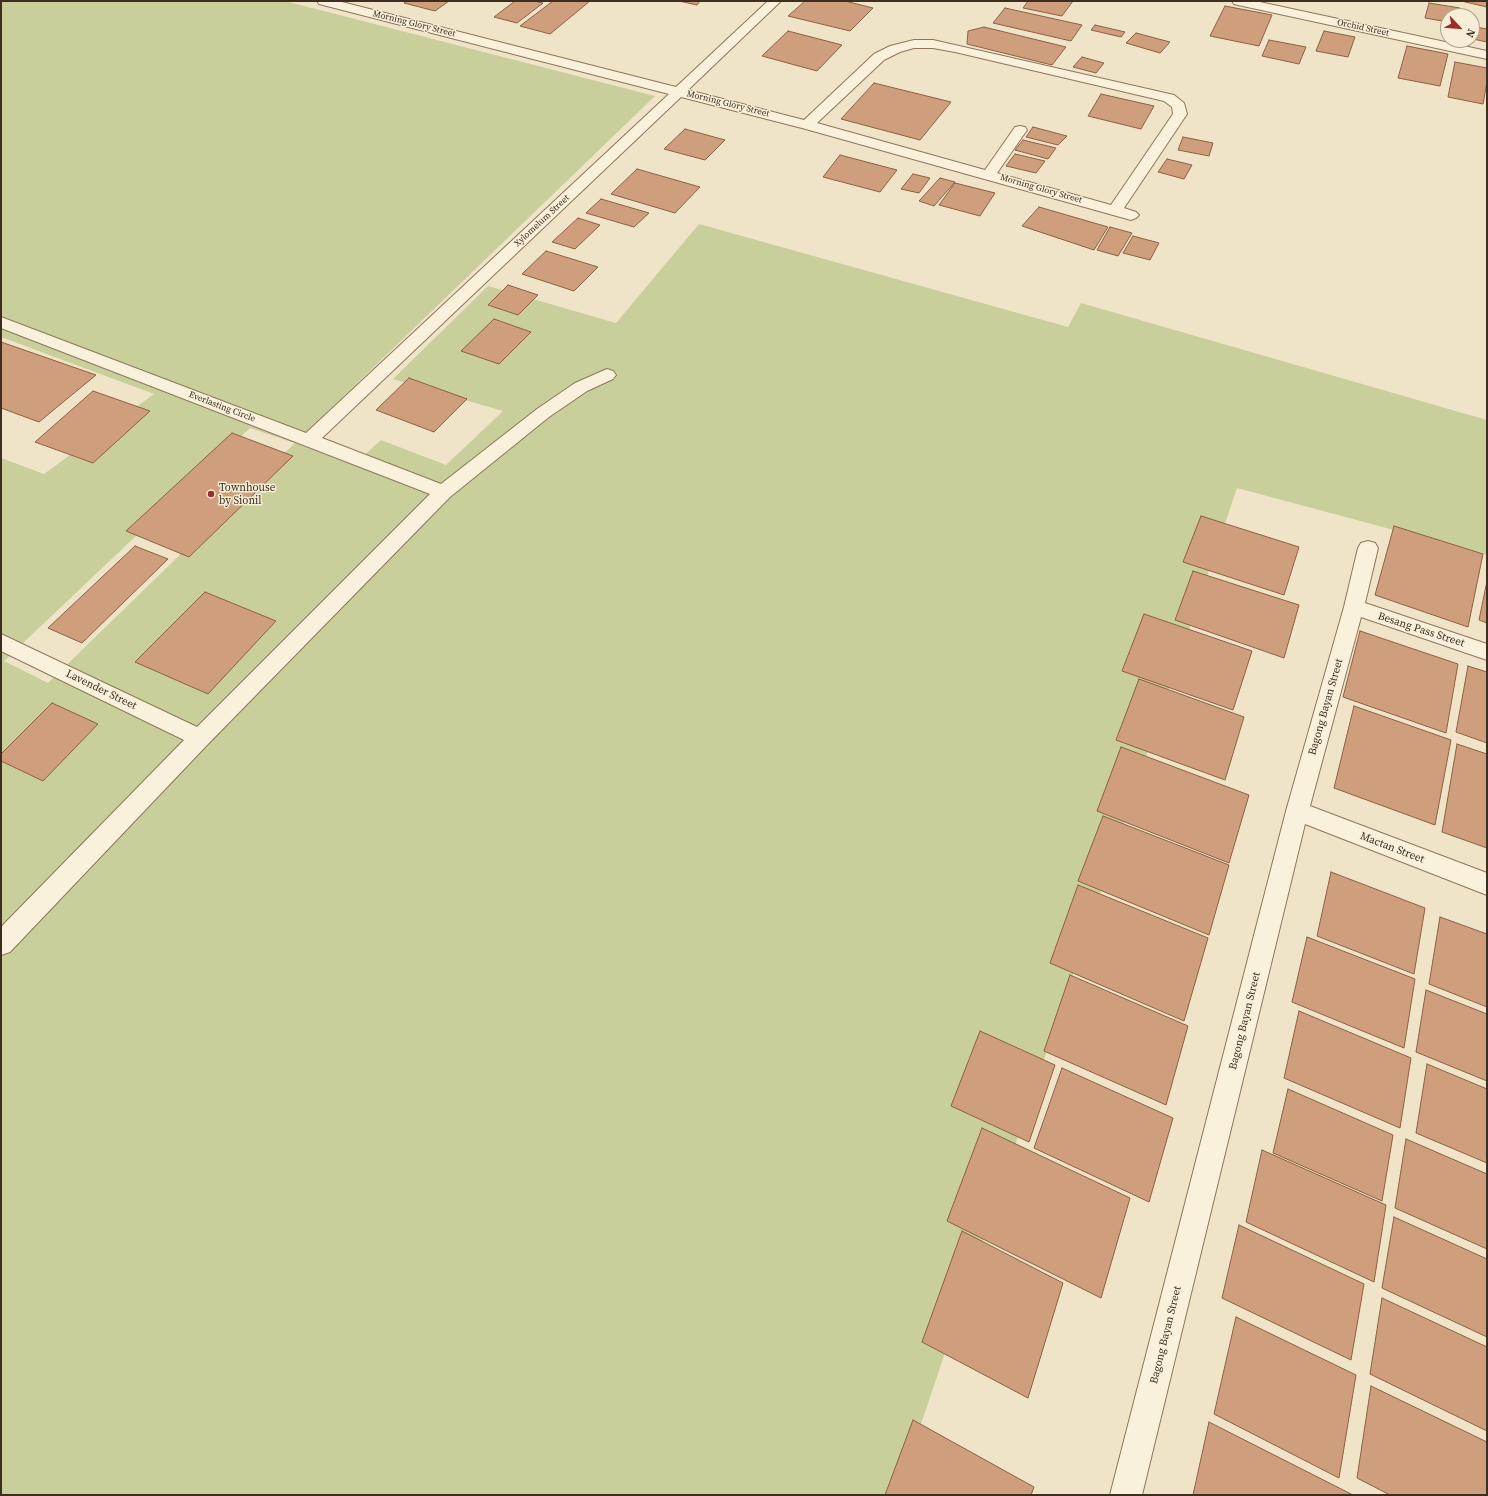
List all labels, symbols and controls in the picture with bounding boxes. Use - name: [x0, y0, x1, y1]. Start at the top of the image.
- north arrow: [1440, 8, 1480, 48]
- street label: Morning Glory Street: [372, 9, 456, 39]
- street label: Orchid Street: [1336, 17, 1390, 39]
- text: N: [1462, 26, 1479, 40]
- street label: Morning Glory Street: [686, 89, 770, 119]
- street label: Morning Glory Street: [999, 172, 1083, 206]
- street label: Xylomelum Street: [512, 193, 572, 249]
- street label: Everlasting Circle: [187, 389, 257, 425]
- place label: Townhouse by Sionil: [219, 481, 275, 507]
- marker: Townhouse by Sionil: [206, 489, 216, 499]
- street label: Besang Pass Street: [1376, 610, 1466, 650]
- street label: Bagong Bayan Street: [1306, 657, 1346, 757]
- street label: Lavender Street: [63, 667, 139, 713]
- street label: Mactan Street: [1358, 830, 1426, 866]
- street label: Bagong Bayan Street: [1226, 971, 1264, 1071]
- street label: Bagong Bayan Street: [1147, 1285, 1185, 1385]

